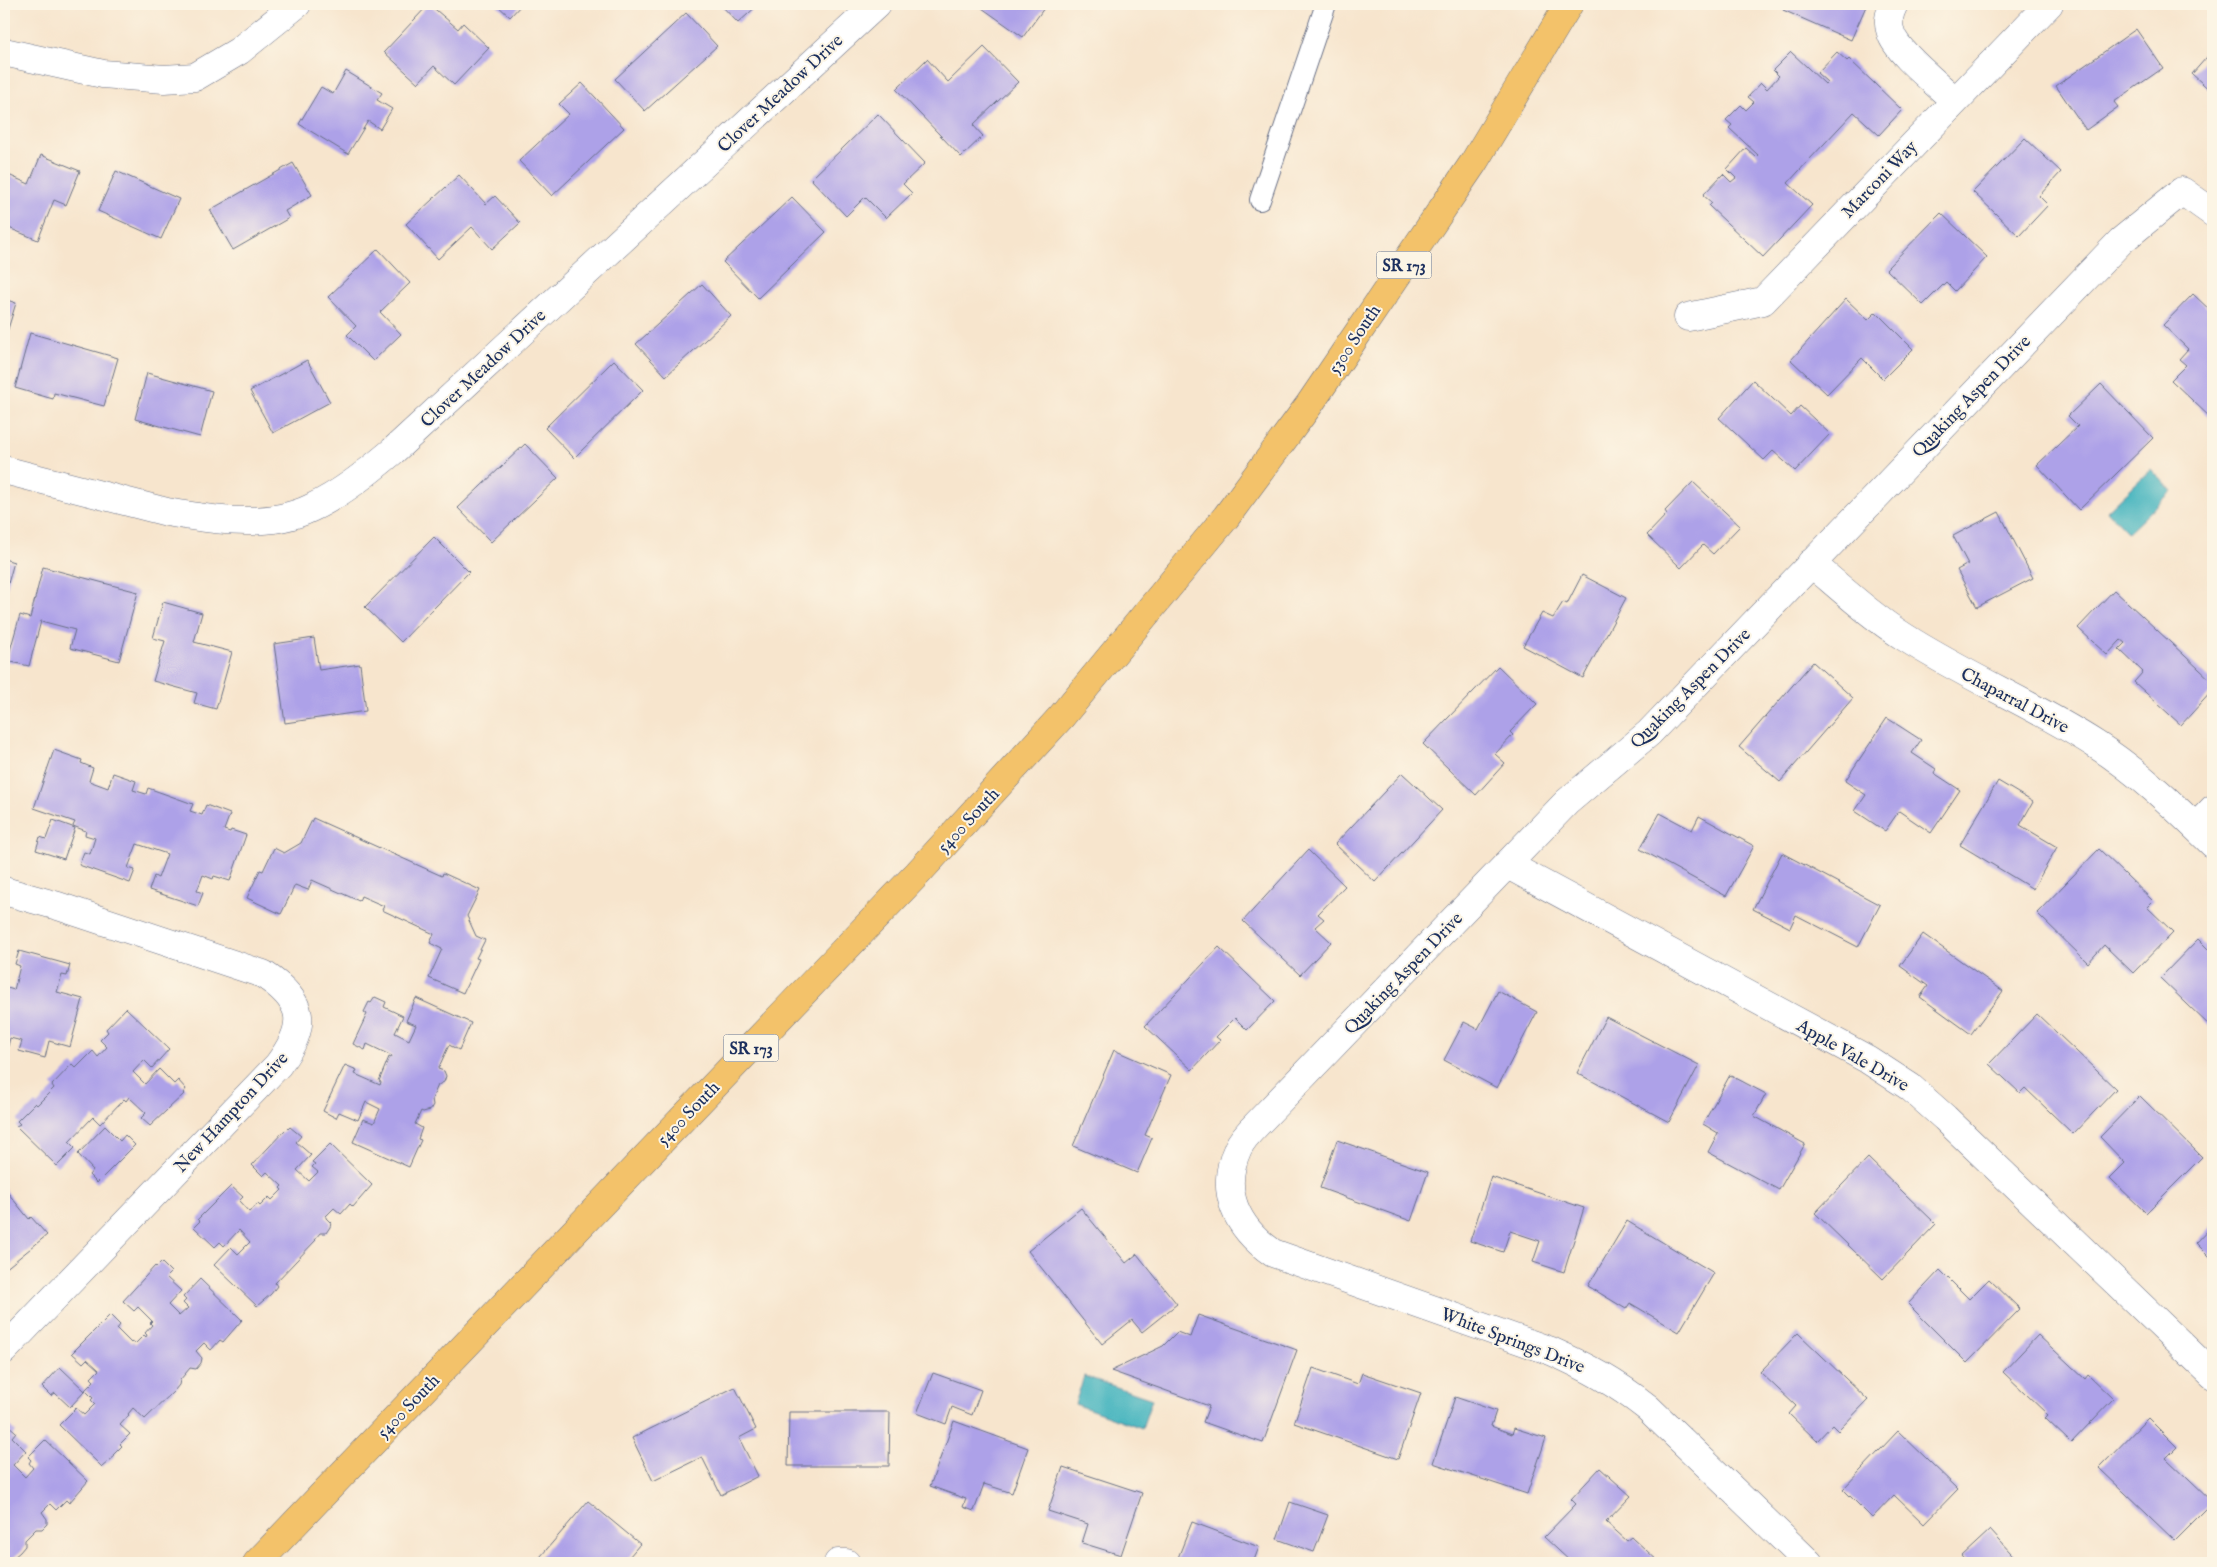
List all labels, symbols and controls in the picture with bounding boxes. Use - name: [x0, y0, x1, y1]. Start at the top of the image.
- street label: Clover Meadow Drive: [713, 30, 849, 158]
- street label: Marconi Way: [1837, 136, 1923, 224]
- road number: SR 173: [1376, 252, 1432, 278]
- street label: 5300 South: [1324, 300, 1387, 379]
- street label: Clover Meadow Drive: [416, 305, 552, 433]
- street label: Quaking Aspen Drive: [1908, 331, 2036, 463]
- street label: Quaking Aspen Drive: [1626, 624, 1756, 754]
- street label: Chaparral Drive: [1956, 663, 2072, 740]
- street label: 5400 South: [933, 783, 1005, 858]
- street label: Quaking Aspen Drive: [1340, 908, 1468, 1040]
- street label: Apple Vale Drive: [1791, 1014, 1913, 1098]
- road number: SR 173: [724, 1034, 778, 1062]
- street label: New Hampton Drive: [170, 1048, 294, 1178]
- street label: 5400 South: [653, 1077, 726, 1151]
- street label: White Springs Drive: [1437, 1303, 1588, 1379]
- street label: 5400 South: [373, 1370, 446, 1444]

